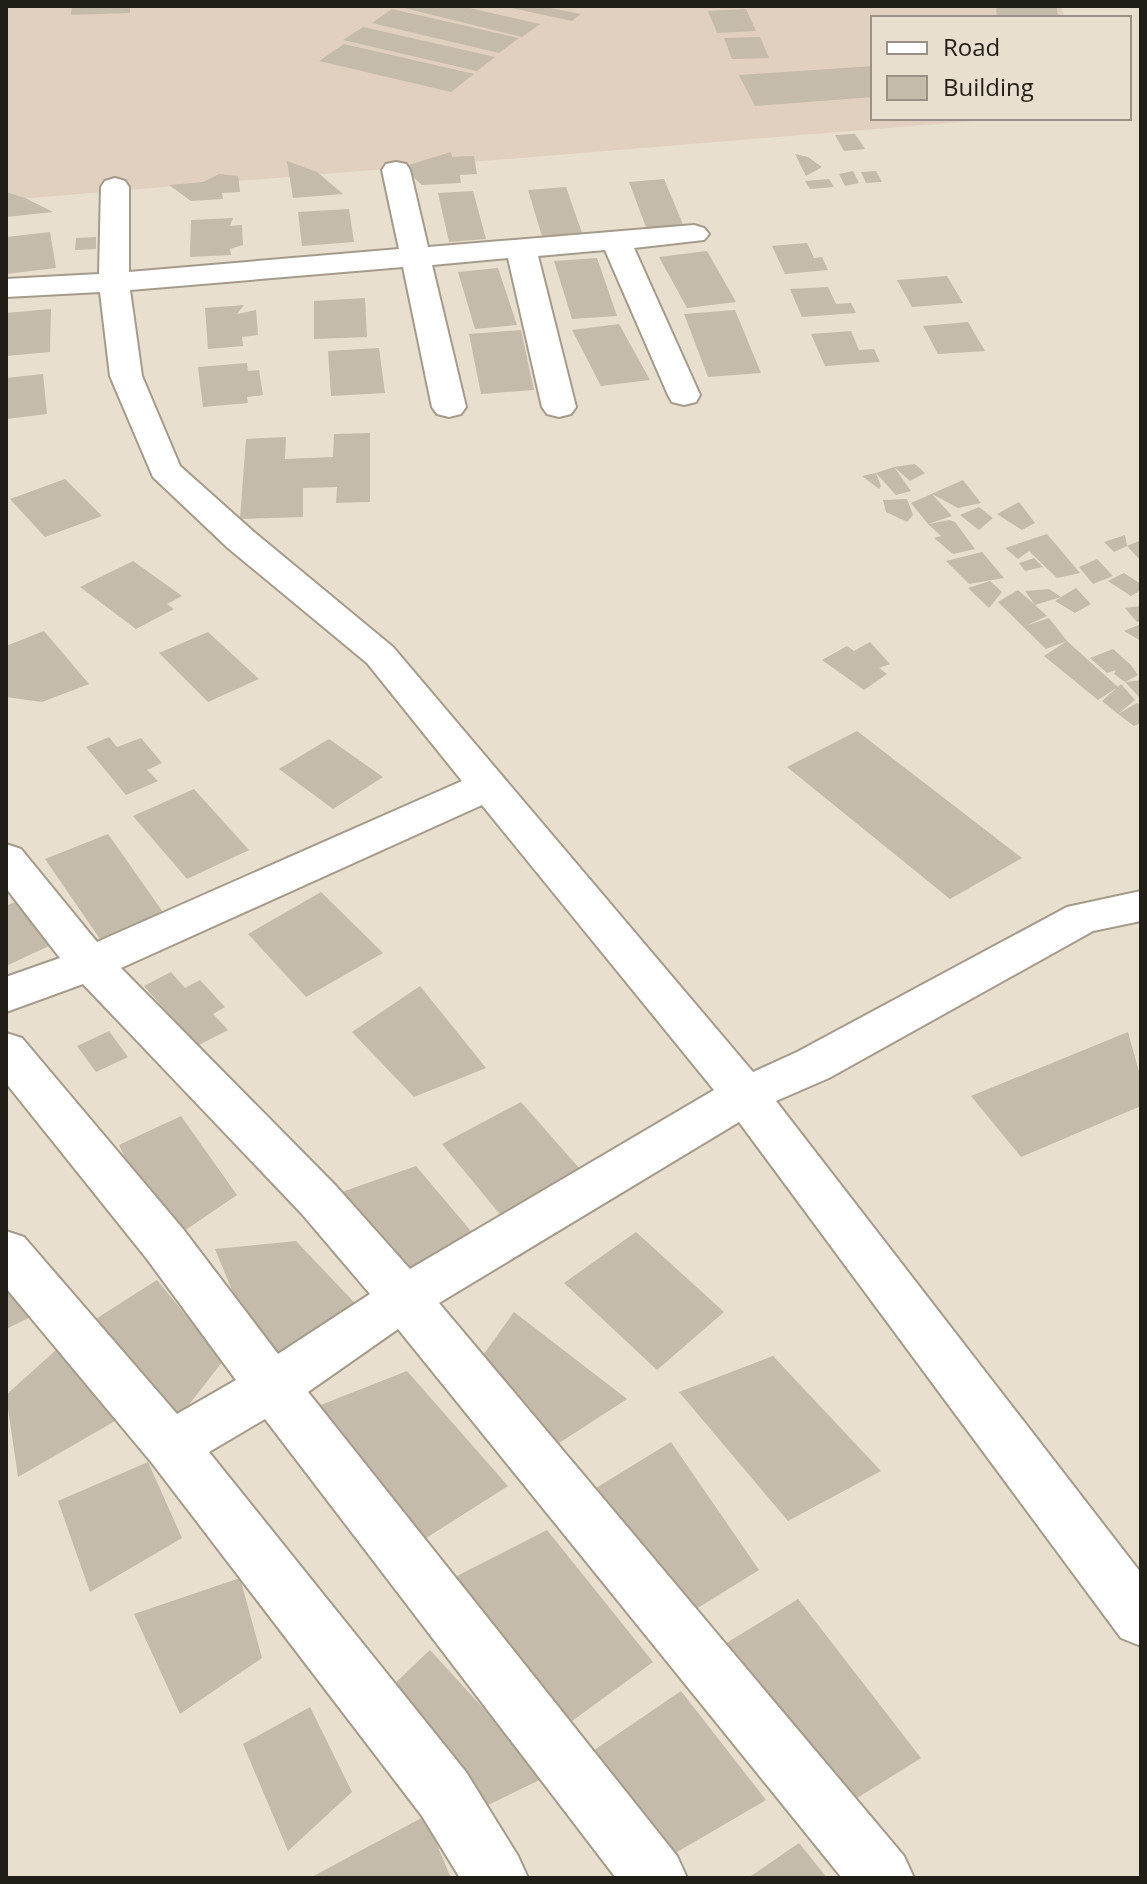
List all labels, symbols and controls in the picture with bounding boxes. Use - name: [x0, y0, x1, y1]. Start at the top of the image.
- legend: [871, 16, 1131, 120]
- text: Road: [943, 30, 1000, 63]
- text: Building: [943, 70, 1034, 103]

